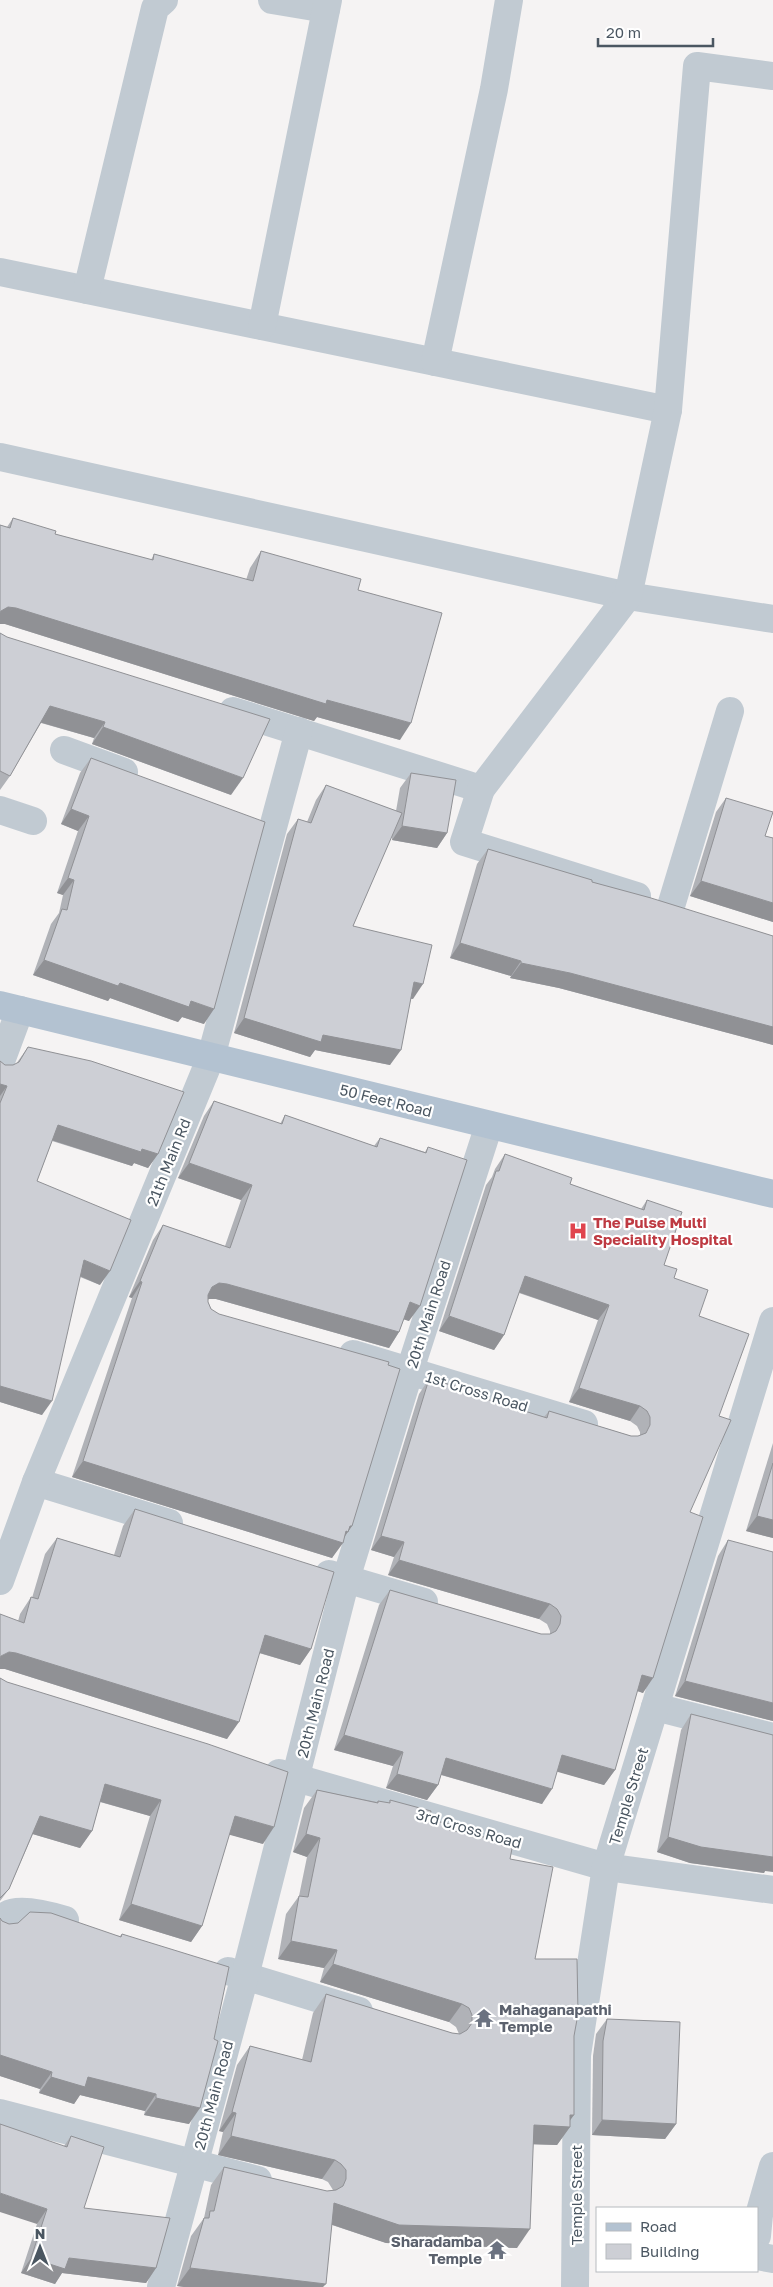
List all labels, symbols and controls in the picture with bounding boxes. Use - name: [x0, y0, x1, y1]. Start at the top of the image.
- scale bar: [598, 15, 713, 47]
- text: 20 m: [606, 23, 641, 41]
- street label: 50 Feet Road: [338, 1080, 434, 1120]
- street label: 21th Main Rd: [142, 1116, 194, 1208]
- place label: The Pulse Multi Speciality Hospital: [593, 1213, 732, 1248]
- hospital icon: The Pulse Multi Speciality Hospital: [567, 1220, 589, 1242]
- street label: 20th Main Road: [402, 1258, 454, 1370]
- street label: 1st Cross Road: [424, 1367, 530, 1415]
- street label: 20th Main Road: [293, 1646, 337, 1760]
- street label: Temple Street: [605, 1745, 651, 1847]
- street label: 3rd Cross Road: [414, 1804, 524, 1852]
- place label: Mahaganapathi Temple: [499, 2000, 612, 2035]
- temple icon: Mahaganapathi Temple: [473, 2007, 495, 2029]
- street label: 20th Main Road: [190, 2039, 236, 2151]
- street label: Temple Street: [567, 2145, 585, 2245]
- legend: [596, 2207, 758, 2272]
- text: Road: [640, 2217, 677, 2235]
- north arrow: [15, 2222, 65, 2272]
- text: N: [35, 2225, 45, 2242]
- place label: Sharadamba Temple: [391, 2232, 482, 2267]
- temple icon: Sharadamba Temple: [486, 2239, 508, 2261]
- text: Building: [640, 2242, 700, 2260]

